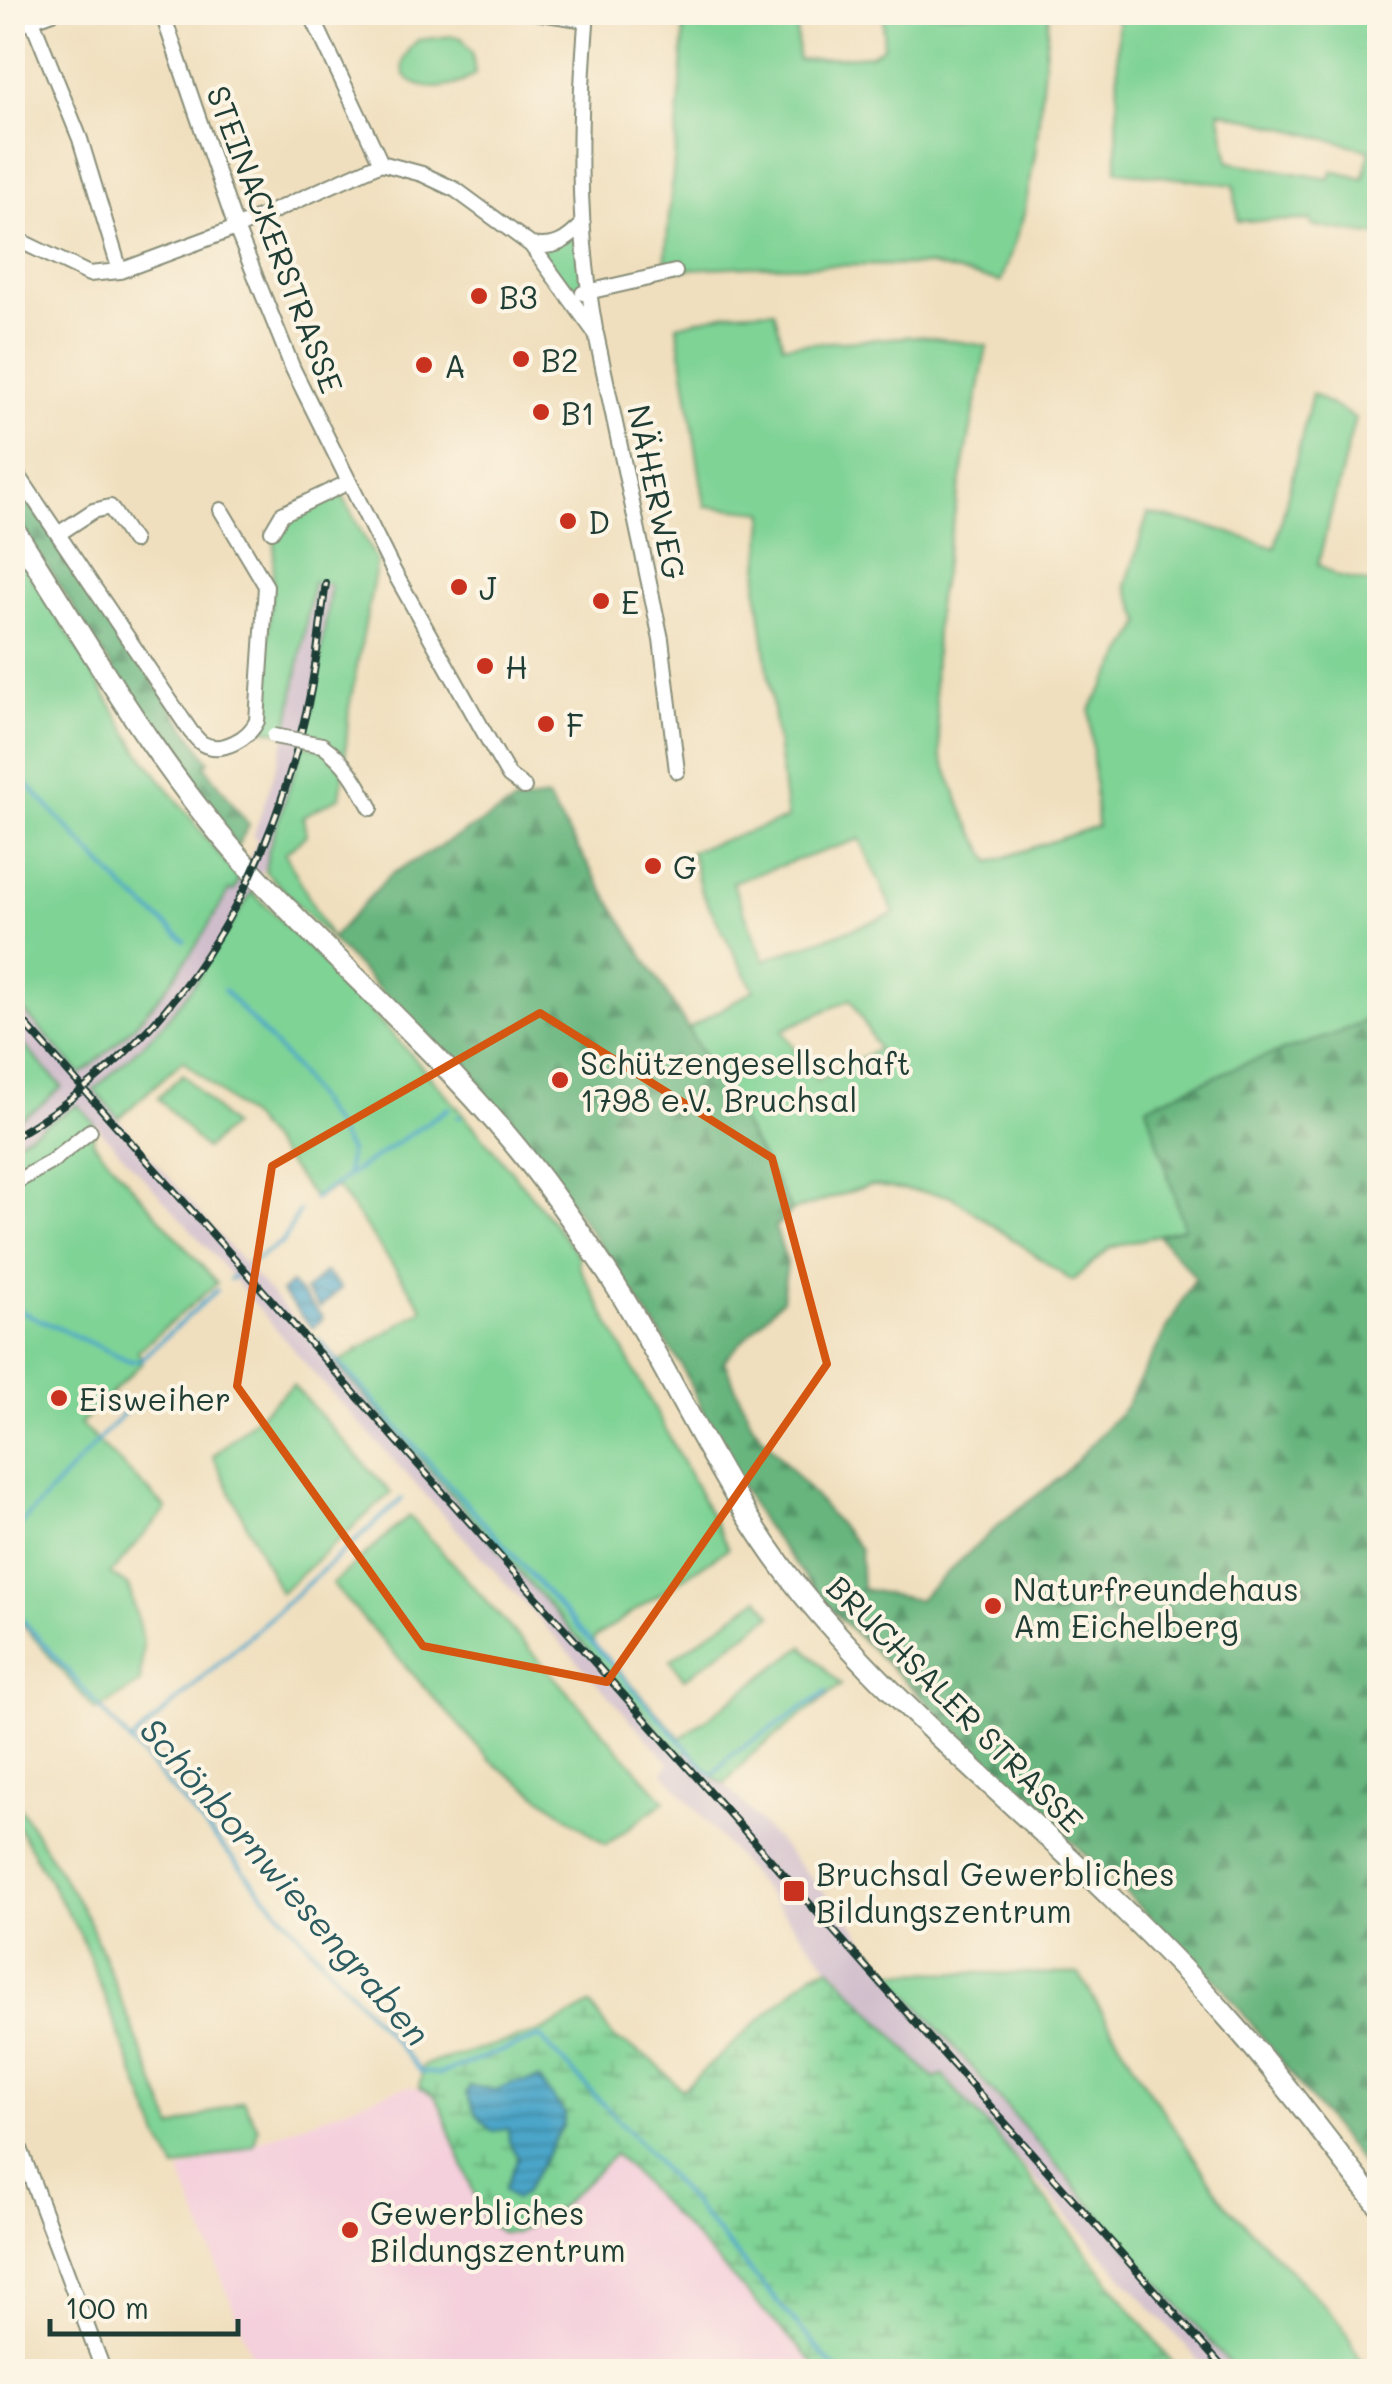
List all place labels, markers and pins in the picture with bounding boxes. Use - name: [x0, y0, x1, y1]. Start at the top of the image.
- place label: B3: [499, 275, 538, 317]
- marker: B3: [468, 285, 490, 307]
- place label: B2: [541, 338, 579, 380]
- place label: A: [444, 344, 466, 386]
- marker: B2: [510, 348, 532, 370]
- marker: A: [413, 354, 435, 376]
- place label: B1: [561, 391, 595, 433]
- marker: B1: [530, 401, 552, 423]
- place label: D: [588, 500, 610, 542]
- marker: D: [557, 510, 579, 532]
- place label: J: [479, 566, 497, 608]
- marker: J: [448, 576, 470, 598]
- place label: E: [621, 580, 639, 622]
- marker: E: [590, 590, 612, 612]
- place label: H: [505, 645, 528, 687]
- marker: H: [474, 655, 496, 677]
- place label: F: [566, 703, 584, 745]
- marker: F: [535, 713, 557, 735]
- place label: G: [673, 845, 697, 887]
- marker: G: [642, 855, 664, 877]
- place label: Schützengesellschaft 1798 e.V. Bruchsal: [580, 1041, 910, 1120]
- marker: Schützengesellschaft 1798 e.V. Bruchsal: [549, 1069, 571, 1091]
- place label: Eisweiher: [79, 1377, 231, 1419]
- marker: Eisweiher: [48, 1387, 70, 1409]
- place label: Naturfreundehaus Am Eichelberg: [1013, 1567, 1299, 1646]
- marker: Naturfreundehaus Am Eichelberg: [982, 1595, 1004, 1617]
- place label: Bruchsal Gewerbliches Bildungszentrum: [816, 1852, 1175, 1931]
- marker: Bruchsal Gewerbliches Bildungszentrum: [781, 1878, 807, 1904]
- place label: Gewerbliches Bildungszentrum: [370, 2191, 626, 2270]
- marker: Gewerbliches Bildungszentrum: [339, 2219, 361, 2241]

